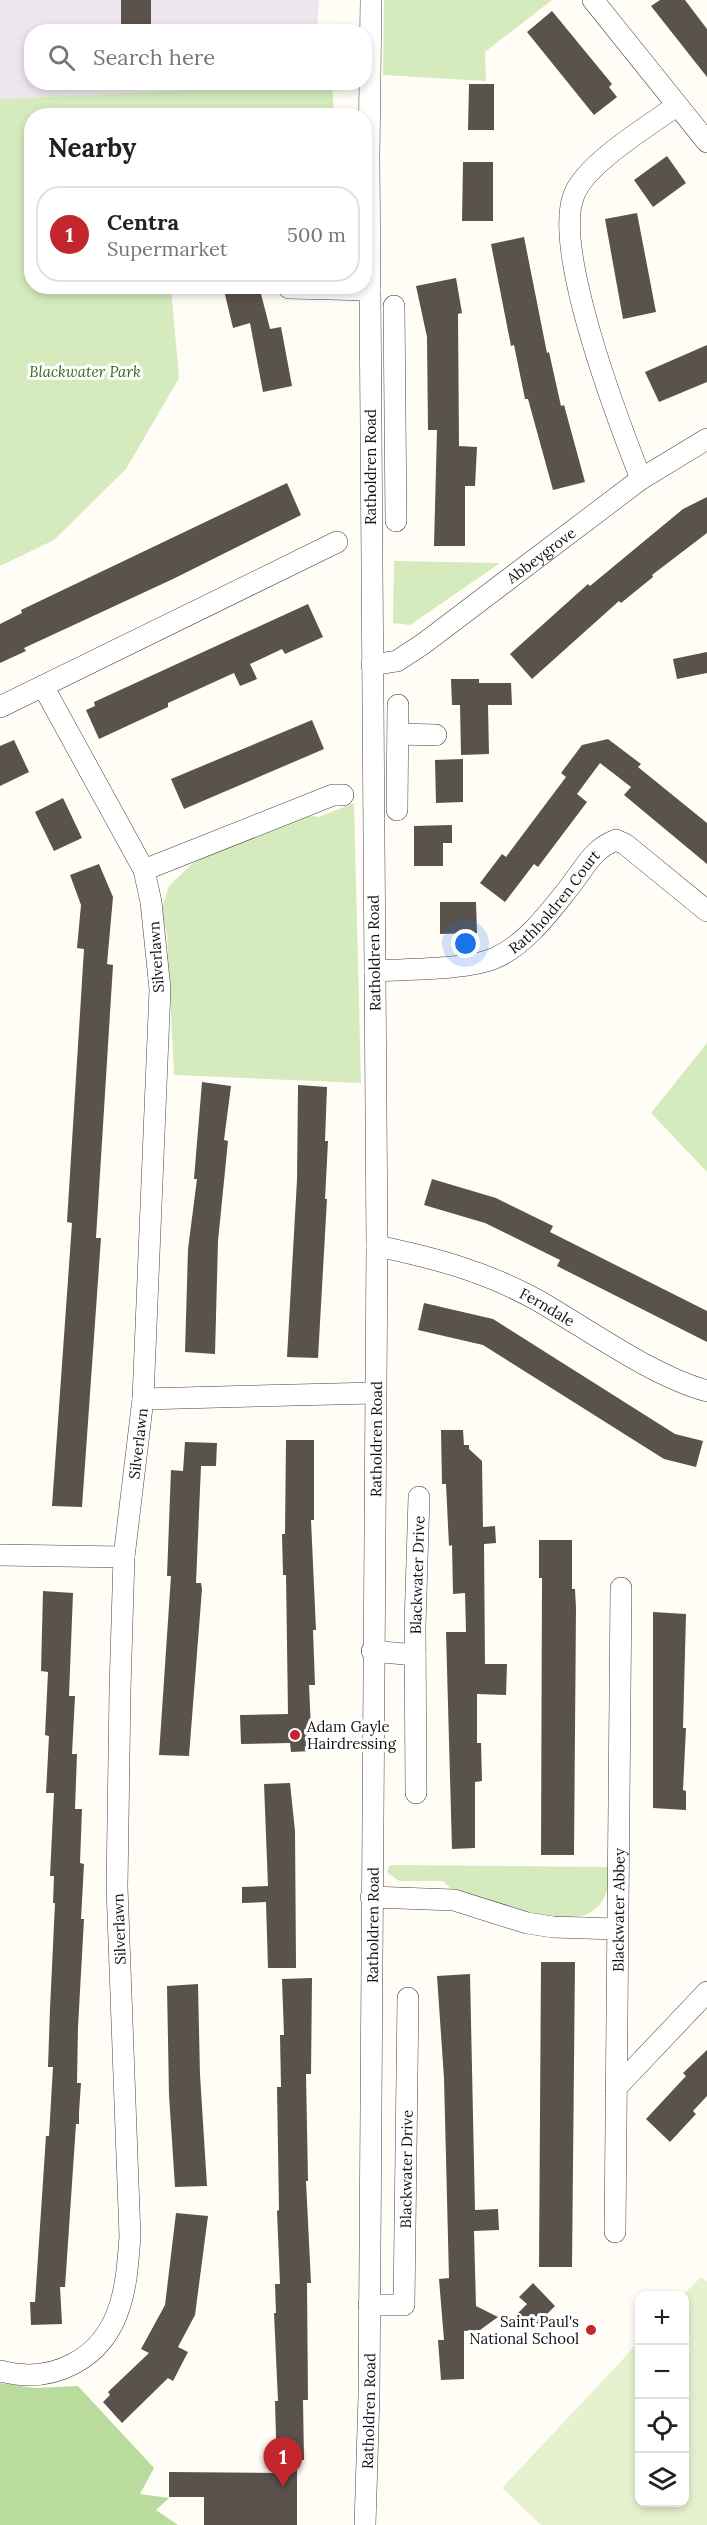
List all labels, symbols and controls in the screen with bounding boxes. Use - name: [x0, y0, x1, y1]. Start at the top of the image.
- search box: [24, 24, 372, 90]
- icon: search: [45, 41, 78, 74]
- text: Search here: [93, 43, 215, 71]
- text: Nearby: [48, 131, 136, 164]
- text: Centra: [107, 208, 179, 236]
- text: 1: [65, 222, 74, 247]
- text: 500 m: [287, 222, 346, 247]
- text: Supermarket: [107, 236, 227, 261]
- park label: Blackwater Park: [29, 362, 141, 381]
- street label: Ratholdren Road: [361, 409, 380, 525]
- street label: Abbeygrove: [502, 523, 579, 588]
- street label: Rathholdren Court: [505, 845, 604, 957]
- street label: Ratholdren Road: [363, 895, 385, 1011]
- street label: Silverlawn: [144, 921, 168, 993]
- your location: [451, 929, 480, 958]
- street label: Ferndale: [517, 1283, 579, 1330]
- street label: Ratholdren Road: [366, 1381, 386, 1497]
- street label: Silverlawn: [124, 1407, 151, 1480]
- street label: Blackwater Drive: [405, 1515, 428, 1634]
- place label: Adam Gayle Hairdressing: [306, 1717, 397, 1753]
- marker: Adam Gayle Hairdressing: [288, 1728, 302, 1742]
- street label: Blackwater Abbey: [608, 1848, 628, 1972]
- street label: Ratholdren Road: [362, 1867, 382, 1983]
- street label: Silverlawn: [108, 1893, 130, 1965]
- street label: Blackwater Drive: [396, 2110, 416, 2228]
- map controls: [635, 2291, 689, 2507]
- button: +: [635, 2291, 689, 2345]
- place label: Saint Paul's National School: [469, 2312, 579, 2348]
- marker: Saint Paul's National School: [584, 2323, 598, 2337]
- button: −: [635, 2345, 689, 2399]
- street label: Ratholdren Road: [357, 2353, 379, 2469]
- button: locate: [635, 2399, 689, 2453]
- pin: 1: [264, 2438, 302, 2487]
- button: layers: [635, 2453, 689, 2507]

